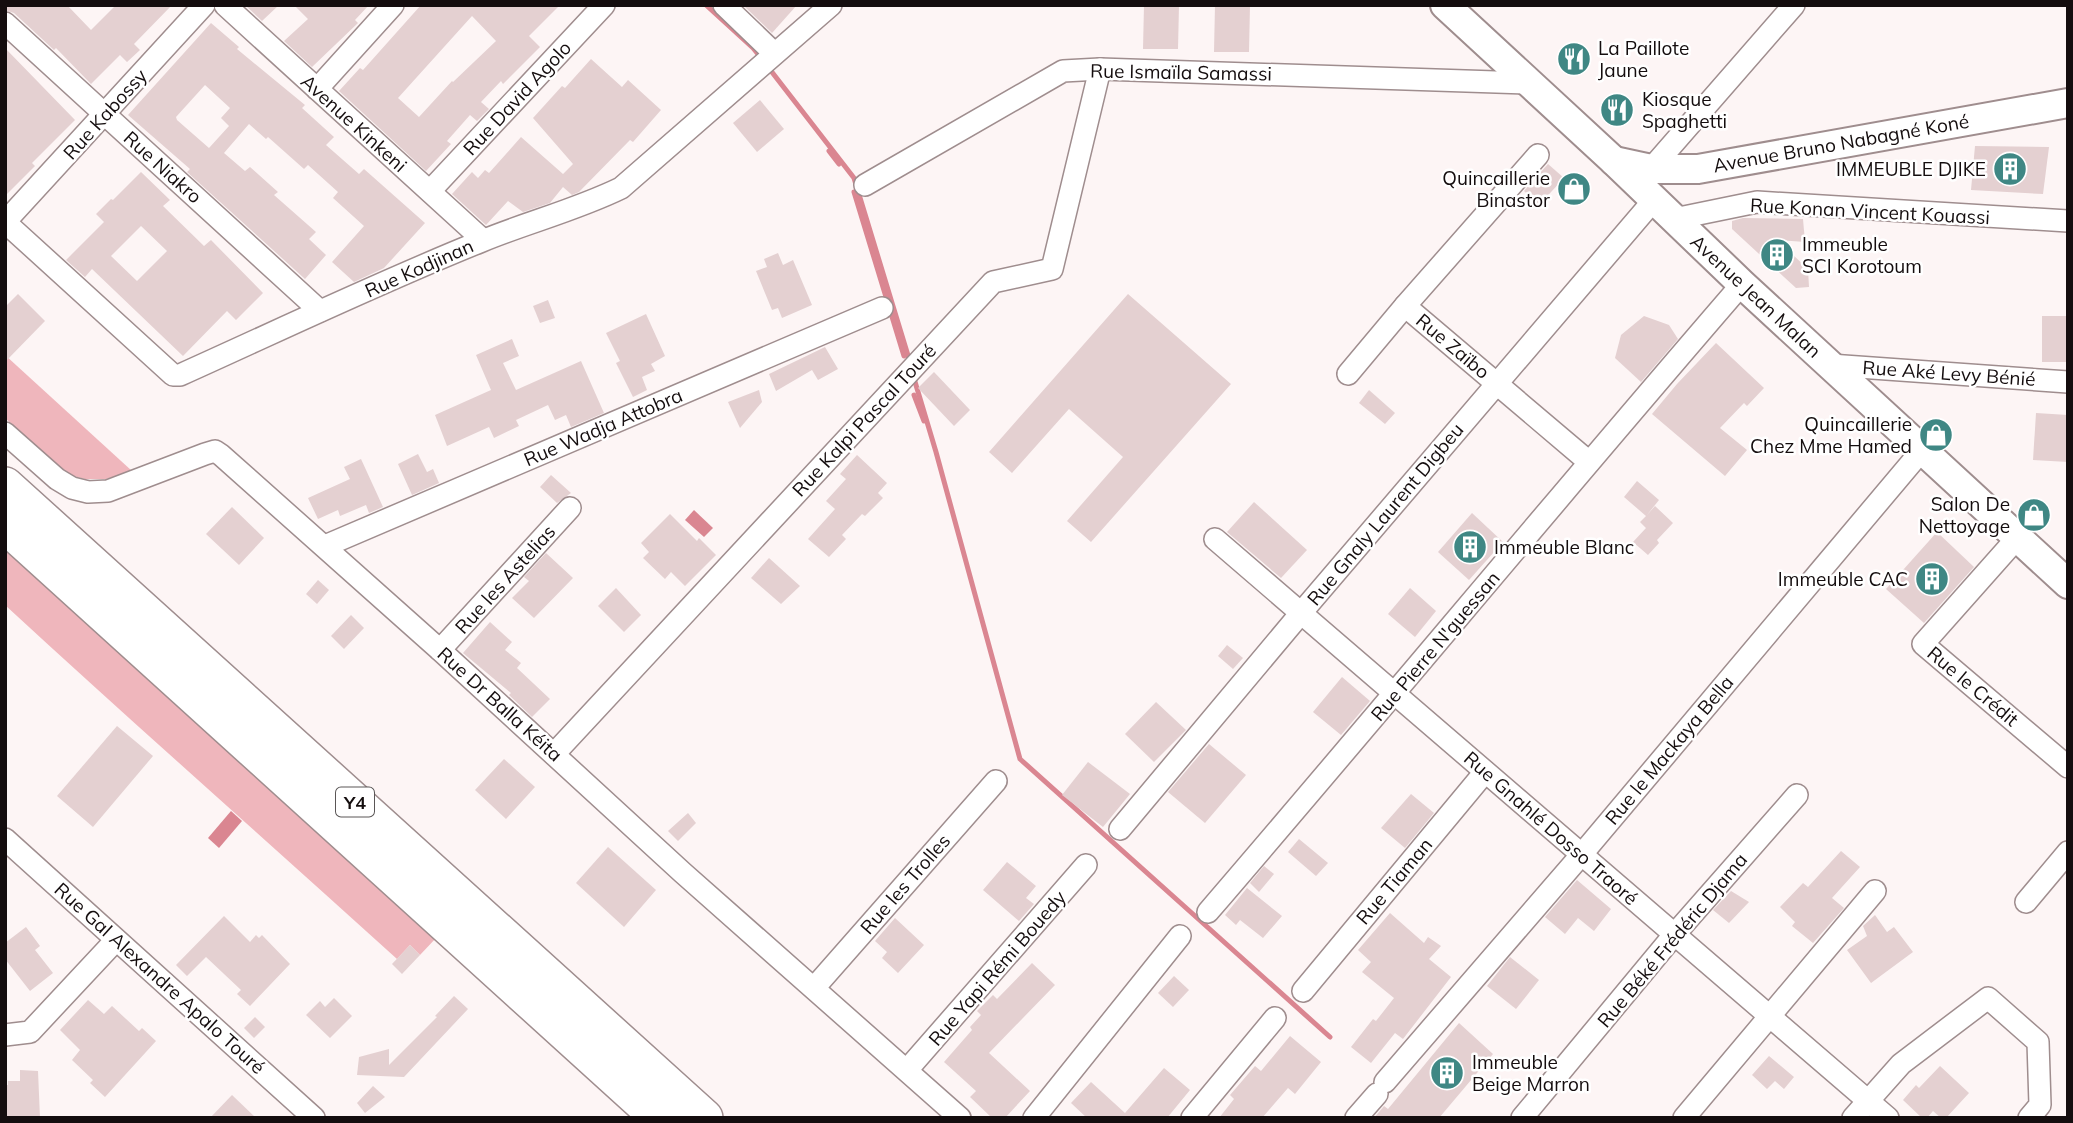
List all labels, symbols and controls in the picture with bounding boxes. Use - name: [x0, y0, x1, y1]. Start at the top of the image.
- street label: Rue David Agolo: [458, 36, 576, 160]
- place label: La Paillote Jaune: [1598, 36, 1689, 82]
- restaurant icon: La Paillote Jaune: [1555, 40, 1593, 78]
- street label: Rue Ismaïla Samassi: [1090, 58, 1272, 86]
- street label: Rue Kabossy: [58, 64, 152, 164]
- street label: Avenue Kinkeni: [296, 69, 412, 177]
- place label: Kiosque Spaghetti: [1642, 87, 1727, 133]
- restaurant icon: Kiosque Spaghetti: [1598, 91, 1636, 129]
- street label: Avenue Bruno Nabagné Koné: [1711, 109, 1971, 177]
- street label: Rue Niakro: [119, 126, 207, 208]
- building icon: IMMEUBLE DJIKE: [1991, 150, 2029, 188]
- place label: IMMEUBLE DJIKE: [1836, 157, 1986, 181]
- place label: Quincaillerie Binastor: [1442, 166, 1550, 212]
- shop icon: Quincaillerie Binastor: [1555, 170, 1593, 208]
- street label: Rue Konan Vincent Kouassi: [1749, 193, 1991, 229]
- street label: Avenue Jean Malan: [1686, 229, 1826, 363]
- place label: Immeuble SCI Korotoum: [1802, 232, 1922, 278]
- street label: Rue Kodjinan: [361, 233, 477, 303]
- building icon: Immeuble SCI Korotoum: [1758, 236, 1796, 274]
- street label: Rue Zaïbo: [1411, 308, 1495, 384]
- street label: Rue Kalpi Pascal Touré: [787, 339, 941, 501]
- street label: Rue Aké Levy Bénié: [1862, 355, 2036, 391]
- street label: Rue Wadja Attobra: [520, 383, 686, 471]
- place label: Quincaillerie Chez Mme Hamed: [1750, 412, 1912, 458]
- shop icon: Quincaillerie Chez Mme Hamed: [1917, 416, 1955, 454]
- street label: Rue Gnaly Laurent Digbeu: [1302, 418, 1468, 610]
- place label: Salon De Nettoyage: [1919, 492, 2010, 538]
- shop icon: Salon De Nettoyage: [2015, 496, 2053, 534]
- street label: Rue les Astelias: [450, 519, 560, 639]
- building icon: Immeuble Blanc: [1451, 528, 1489, 566]
- place label: Immeuble Blanc: [1494, 535, 1634, 559]
- building icon: Immeuble CAC: [1913, 560, 1951, 598]
- street label: Rue Pierre N'guessan: [1365, 566, 1505, 726]
- place label: Immeuble CAC: [1778, 567, 1908, 591]
- street label: Rue le Crédit: [1922, 641, 2024, 731]
- street label: Rue Dr Balla Kéita: [433, 642, 567, 766]
- street label: Rue le Mackaya Bella: [1600, 671, 1738, 829]
- street label: Rue Gnahlé Dosso Traoré: [1459, 746, 1643, 910]
- road number: Y4: [336, 788, 374, 816]
- street label: Rue les Trolles: [855, 829, 955, 939]
- street label: Rue Tiaman: [1351, 833, 1437, 929]
- street label: Rue Béké Frédéric Djama: [1592, 848, 1752, 1032]
- street label: Rue Gal Alexandre Apalo Touré: [50, 877, 270, 1079]
- street label: Rue Yapi Rémi Bouedy: [923, 885, 1071, 1051]
- place label: Immeuble Beige Marron: [1472, 1050, 1590, 1096]
- building icon: Immeuble Beige Marron: [1428, 1054, 1466, 1092]

